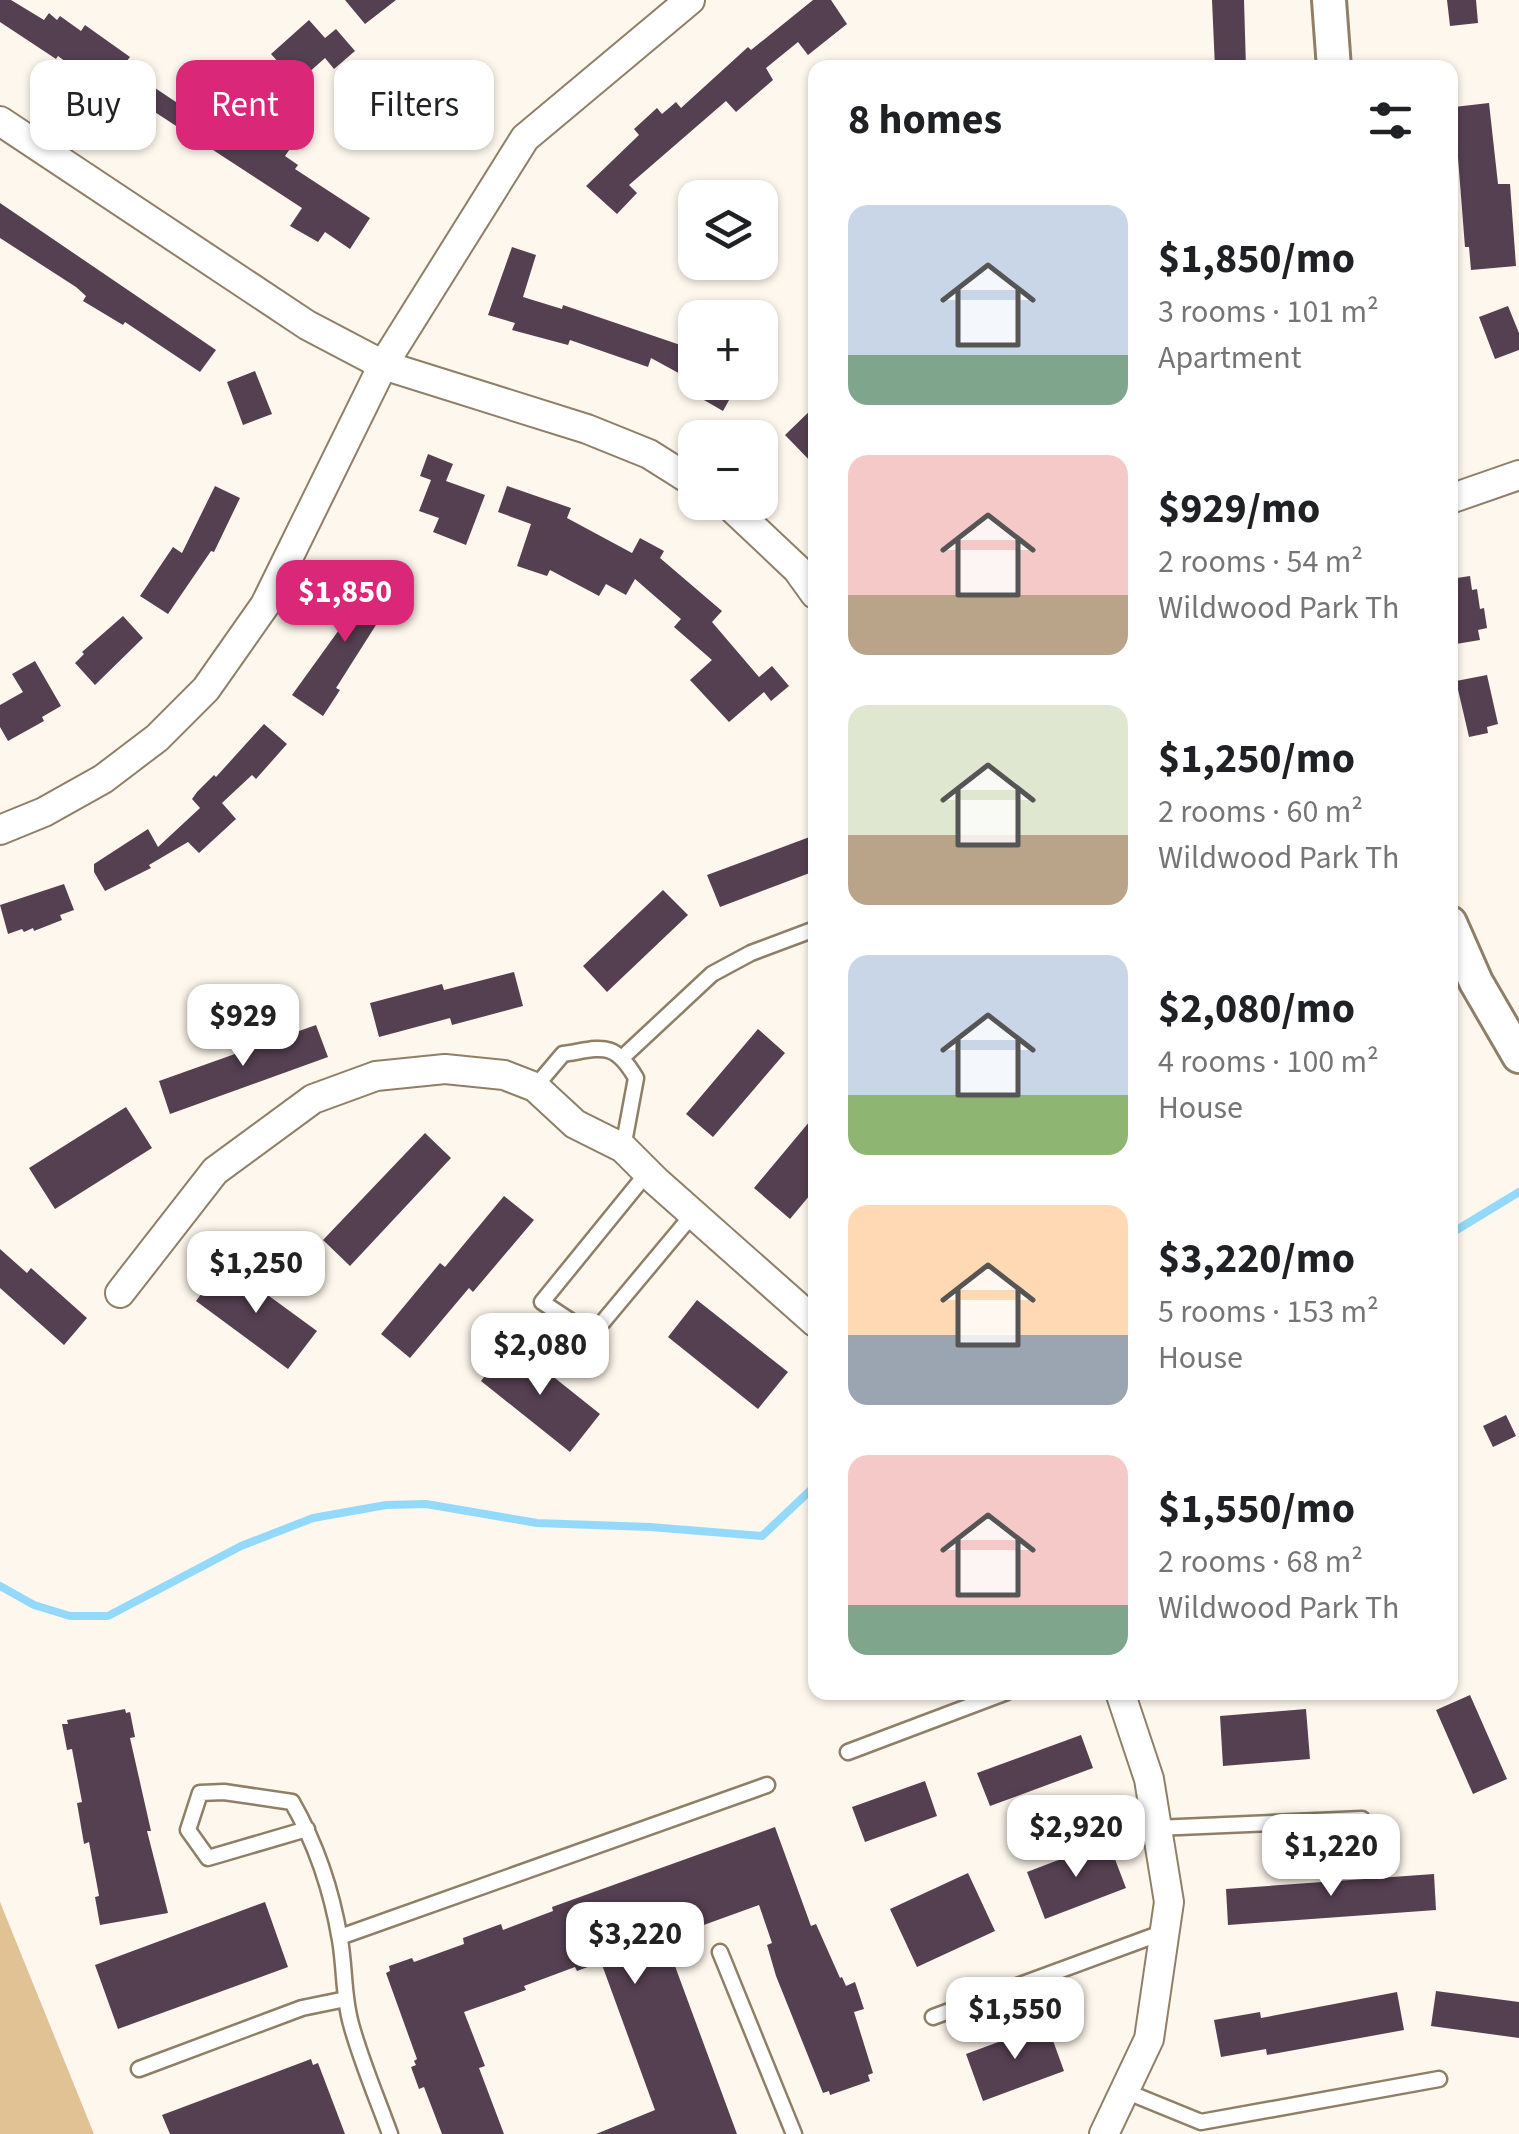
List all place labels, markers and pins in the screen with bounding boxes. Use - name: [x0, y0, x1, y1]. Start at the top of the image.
- pin: $1,850: [264, 560, 426, 645]
- pin: $929: [184, 984, 302, 1069]
- pin: $1,250: [175, 1231, 337, 1316]
- pin: $2,080: [459, 1313, 621, 1398]
- pin: $2,920: [995, 1795, 1157, 1880]
- pin: $1,220: [1250, 1814, 1412, 1899]
- pin: $3,220: [554, 1902, 716, 1987]
- pin: $1,550: [934, 1977, 1096, 2062]

